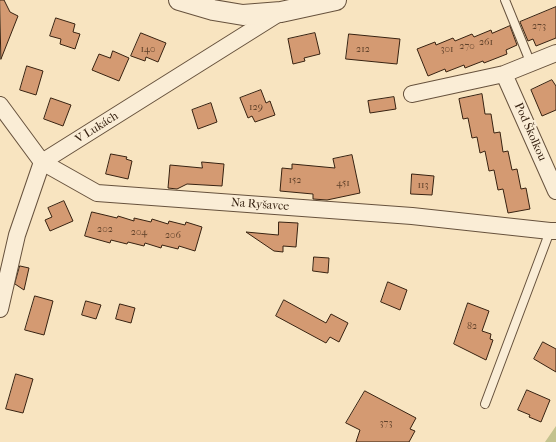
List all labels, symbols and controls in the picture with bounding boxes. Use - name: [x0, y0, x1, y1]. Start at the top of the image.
- house number: 273: [532, 21, 546, 33]
- house number: 261: [479, 37, 493, 49]
- house number: 270: [459, 41, 475, 53]
- house number: 140: [141, 44, 155, 56]
- house number: 212: [356, 44, 370, 56]
- house number: 301: [440, 44, 454, 56]
- street label: Pod Školkou: [511, 101, 549, 163]
- house number: 129: [249, 102, 263, 114]
- street label: V Lukách: [73, 109, 121, 147]
- house number: 152: [289, 175, 301, 187]
- house number: 451: [336, 178, 350, 190]
- house number: 113: [417, 180, 429, 192]
- street label: Na Ryšavce: [230, 196, 290, 214]
- house number: 202: [97, 224, 113, 236]
- house number: 204: [131, 227, 147, 239]
- house number: 206: [165, 230, 181, 242]
- house number: 82: [467, 321, 477, 333]
- house number: 373: [379, 418, 393, 430]

